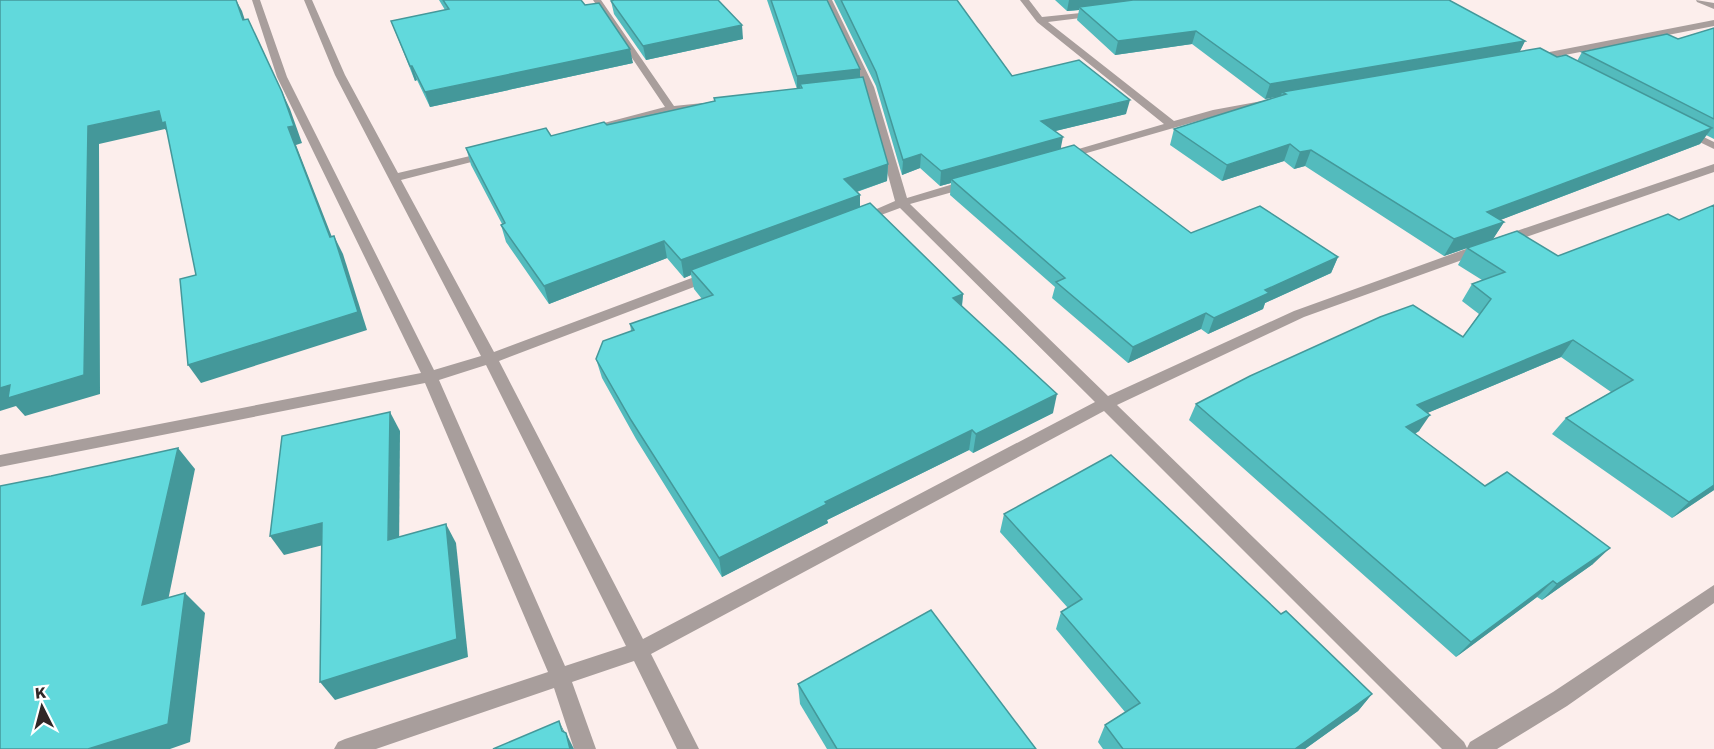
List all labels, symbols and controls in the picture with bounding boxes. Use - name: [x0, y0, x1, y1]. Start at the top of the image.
- north arrow: [12, 677, 72, 737]
- text: K: [34, 683, 47, 703]

